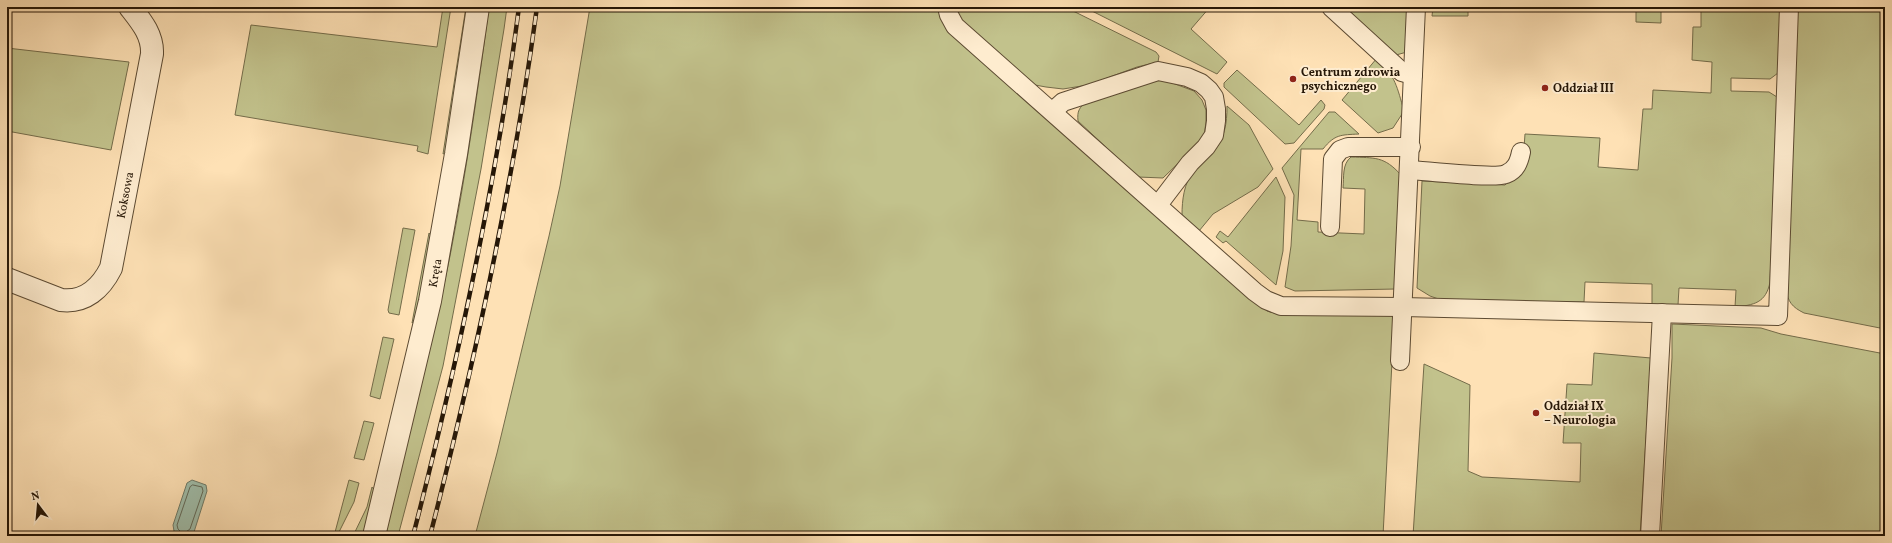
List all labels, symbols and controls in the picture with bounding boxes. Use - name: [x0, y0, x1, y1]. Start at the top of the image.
- place label: Centrum zdrowia psychicznego: [1301, 65, 1401, 95]
- marker: Centrum zdrowia psychicznego: [1288, 74, 1298, 84]
- place label: Oddział III: [1553, 81, 1614, 97]
- marker: Oddział III: [1540, 83, 1550, 93]
- street label: Koksowa: [114, 171, 138, 220]
- street label: Kręta: [426, 257, 446, 289]
- place label: Oddział IX – Neurologia: [1544, 399, 1616, 429]
- marker: Oddział IX – Neurologia: [1531, 408, 1541, 418]
- north arrow: [18, 485, 58, 525]
- text: N: [30, 489, 42, 505]

